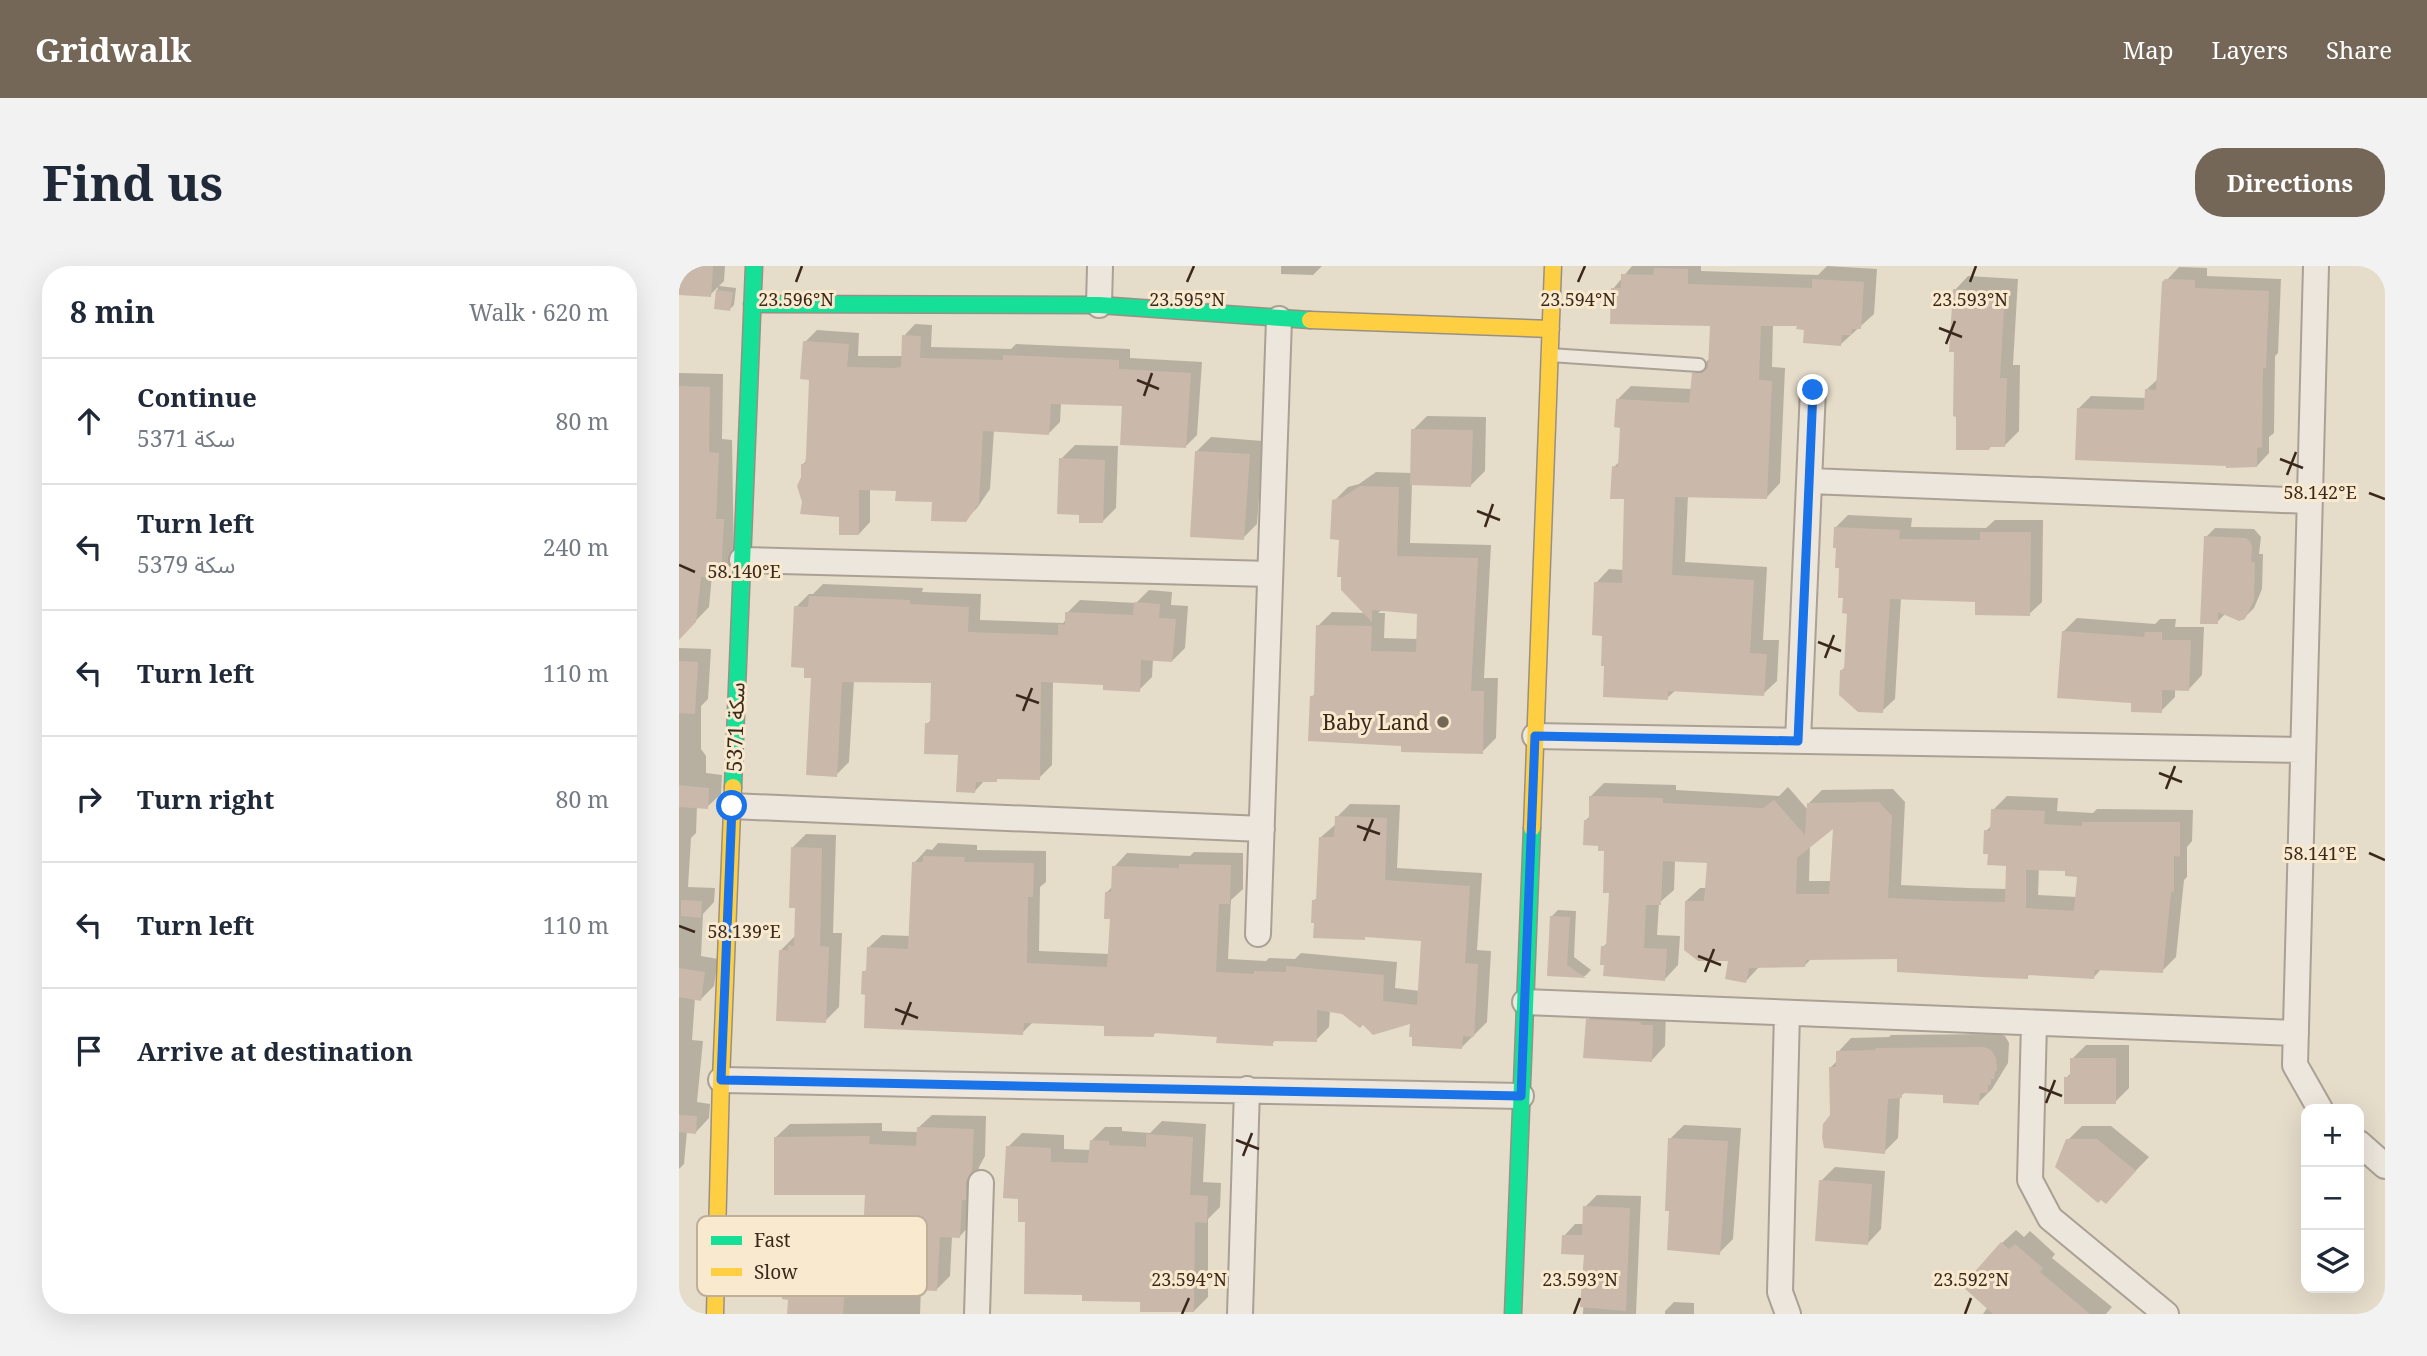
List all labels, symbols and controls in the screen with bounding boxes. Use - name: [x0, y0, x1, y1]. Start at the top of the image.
- text: Gridwalk: [35, 27, 191, 72]
- text: Map: [2123, 33, 2174, 66]
- text: Layers: [2212, 33, 2288, 66]
- text: Share: [2326, 33, 2392, 66]
- button: Directions: [2195, 148, 2385, 217]
- text: Find us: [42, 149, 223, 215]
- text: 23.596°N: [758, 287, 834, 311]
- text: 23.595°N: [1149, 287, 1225, 311]
- text: 23.594°N: [1540, 287, 1616, 311]
- text: 23.593°N: [1932, 287, 2008, 311]
- text: 8 min: [70, 291, 155, 332]
- text: Walk · 620 m: [469, 296, 609, 328]
- route end: [1797, 374, 1828, 405]
- text: Continue: [137, 379, 257, 415]
- icon: ahead: [70, 402, 108, 440]
- text: 80 m: [556, 405, 609, 437]
- text: سكة 5371: [137, 422, 235, 454]
- text: 58.142°E: [2283, 480, 2357, 504]
- text: Turn left: [137, 505, 254, 541]
- icon: left: [70, 528, 108, 566]
- text: 240 m: [543, 531, 609, 563]
- text: سكة 5379: [137, 548, 235, 580]
- text: 58.140°E: [707, 559, 781, 583]
- icon: left: [70, 654, 108, 692]
- text: Turn left: [137, 655, 254, 691]
- text: 110 m: [543, 657, 609, 689]
- street label: سكة 5371: [719, 682, 751, 772]
- place label: Baby Land: [1322, 708, 1429, 736]
- marker: Baby Land: [1435, 714, 1451, 730]
- icon: right: [70, 780, 108, 818]
- text: Turn right: [137, 781, 274, 817]
- text: 80 m: [556, 783, 609, 815]
- route start: [716, 790, 747, 821]
- text: 58.141°E: [2283, 841, 2357, 865]
- icon: left: [70, 906, 108, 944]
- text: Turn left: [137, 907, 254, 943]
- text: 110 m: [543, 909, 609, 941]
- text: 58.139°E: [707, 919, 781, 943]
- icon: arrive: [70, 1032, 108, 1070]
- text: Arrive at destination: [137, 1033, 413, 1069]
- map controls: [2301, 1104, 2364, 1293]
- button: +: [2301, 1104, 2364, 1167]
- button: −: [2301, 1167, 2364, 1230]
- legend: [697, 1216, 927, 1296]
- text: Fast: [754, 1227, 791, 1253]
- button: layers: [2301, 1230, 2364, 1293]
- text: Slow: [754, 1259, 798, 1285]
- text: 23.594°N: [1151, 1267, 1227, 1291]
- text: 23.593°N: [1542, 1267, 1618, 1291]
- text: 23.592°N: [1933, 1267, 2009, 1291]

